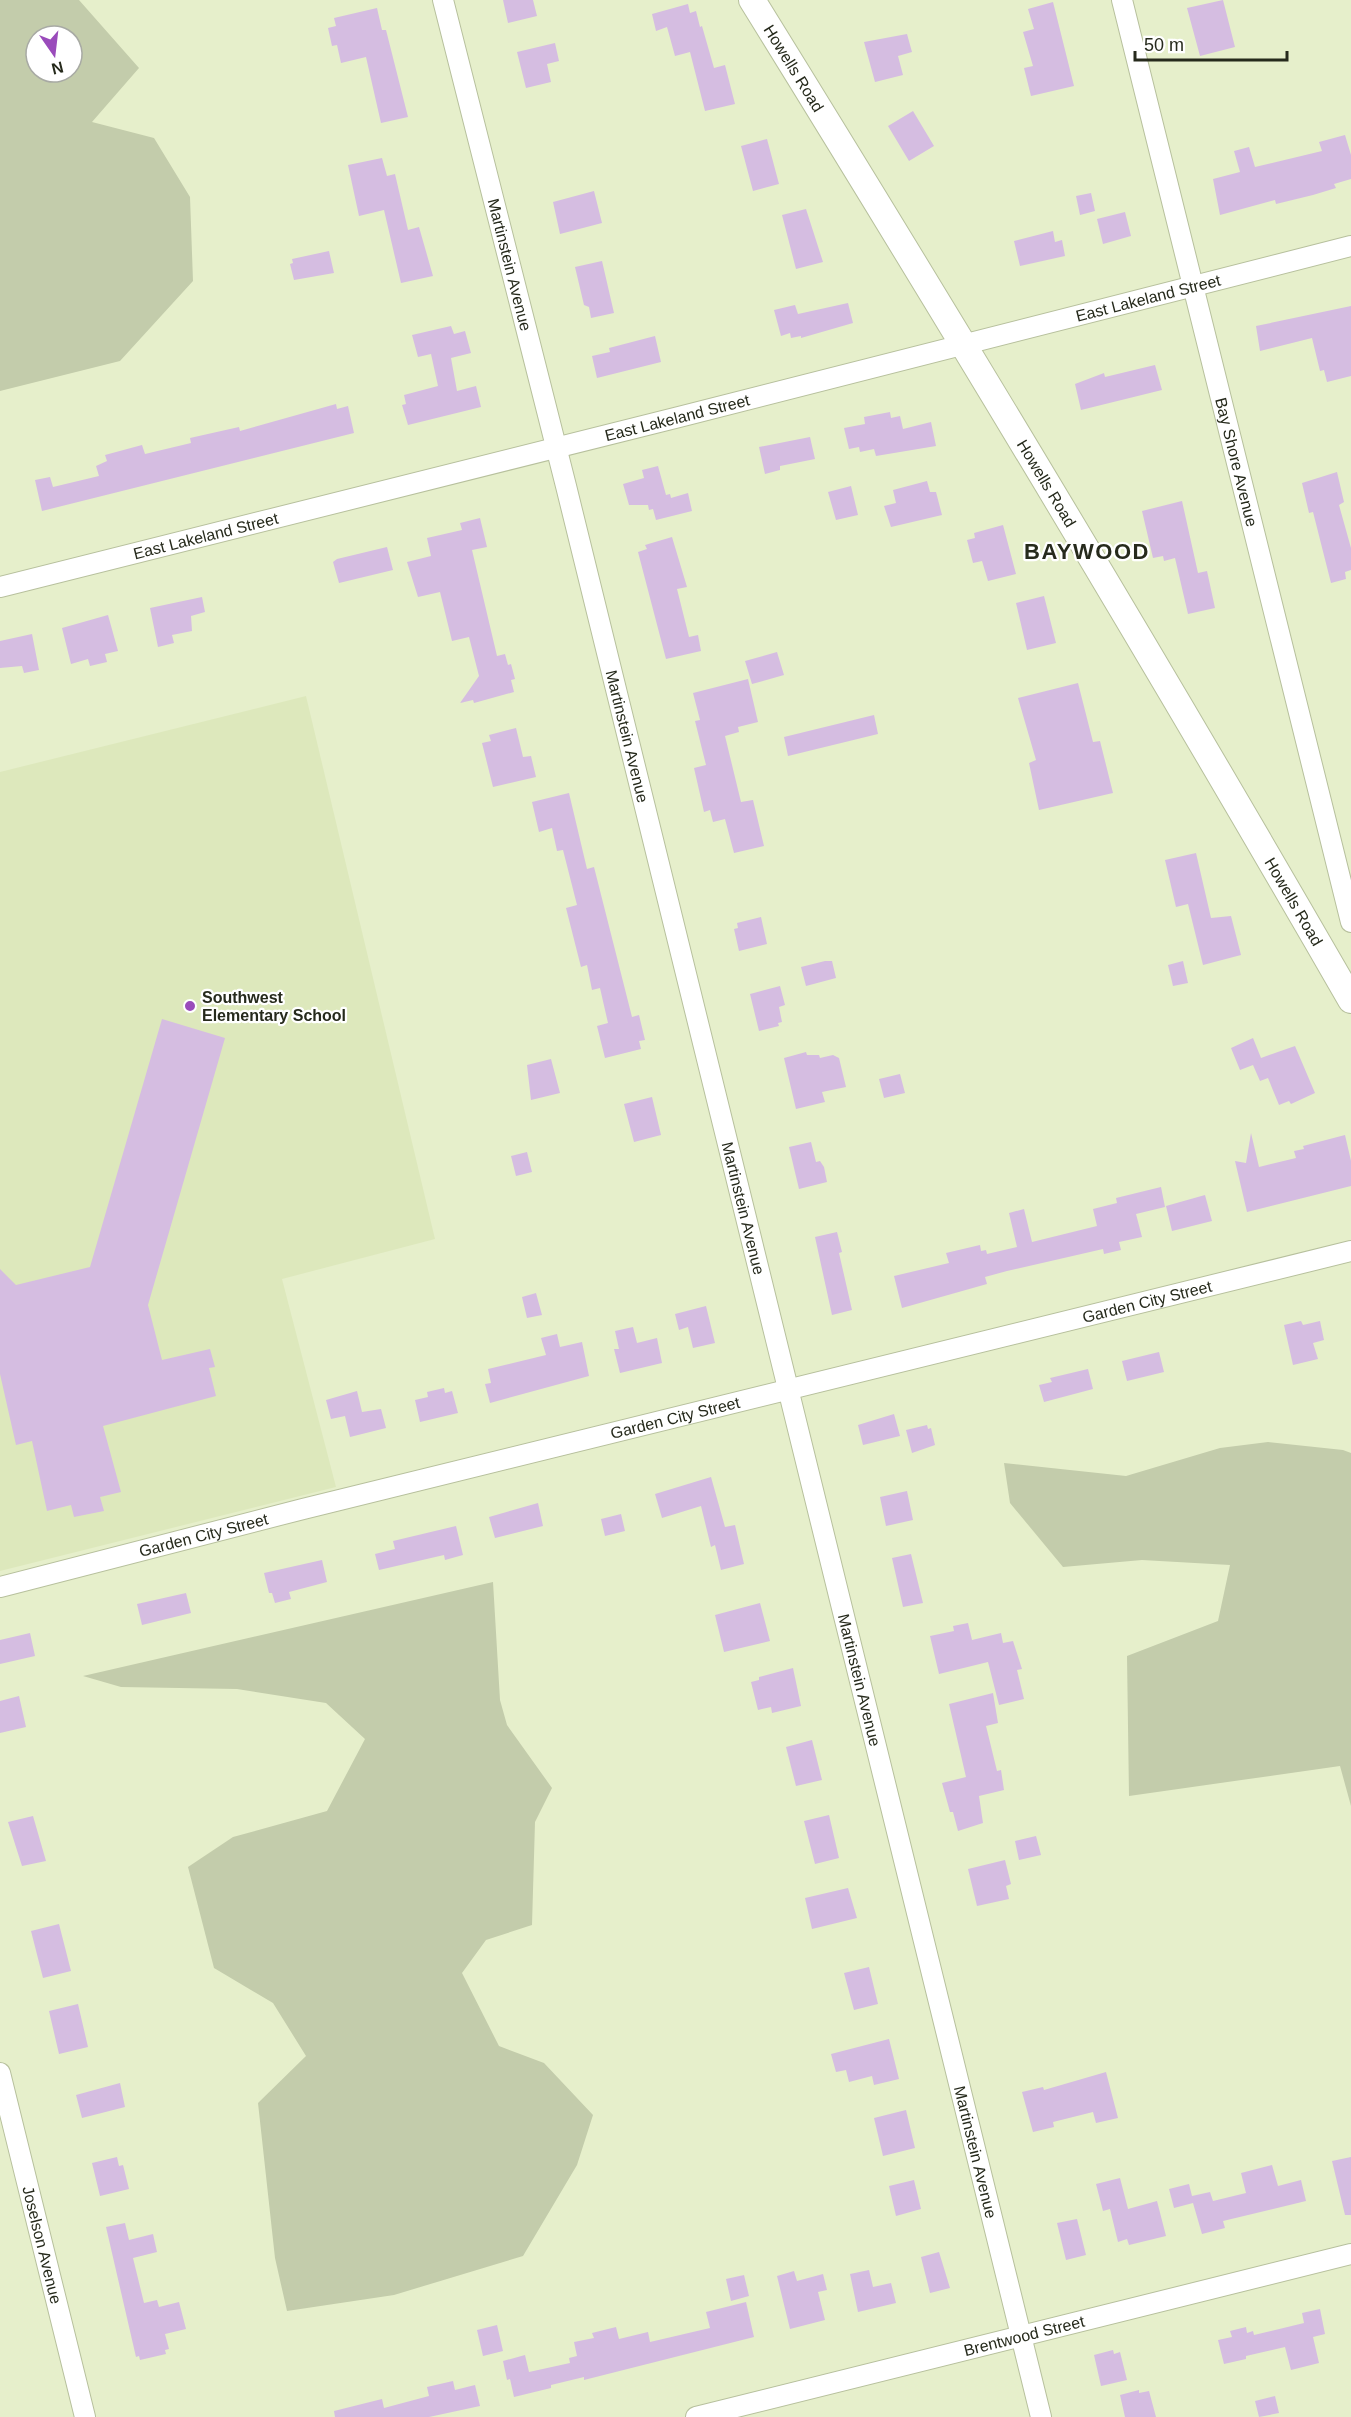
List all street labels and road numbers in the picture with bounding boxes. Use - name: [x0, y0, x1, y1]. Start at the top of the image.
- street label: Howells Road: [760, 22, 827, 115]
- street label: Martinstein Avenue: [485, 197, 534, 333]
- street label: East Lakeland Street: [1074, 271, 1223, 325]
- street label: East Lakeland Street: [603, 391, 752, 444]
- street label: Bay Shore Avenue: [1212, 396, 1260, 528]
- street label: Howells Road: [1014, 437, 1079, 530]
- street label: East Lakeland Street: [132, 510, 280, 562]
- street label: Martinstein Avenue: [603, 668, 652, 804]
- street label: Howells Road: [1261, 855, 1326, 949]
- street label: Martinstein Avenue: [719, 1140, 768, 1276]
- street label: Garden City Street: [1081, 1277, 1214, 1326]
- street label: Garden City Street: [609, 1394, 742, 1442]
- street label: Garden City Street: [137, 1510, 270, 1560]
- street label: Martinstein Avenue: [835, 1612, 884, 1748]
- street label: Martinstein Avenue: [951, 2084, 1000, 2220]
- street label: Joselson Avenue: [19, 2184, 65, 2306]
- street label: Brentwood Street: [962, 2313, 1087, 2359]

